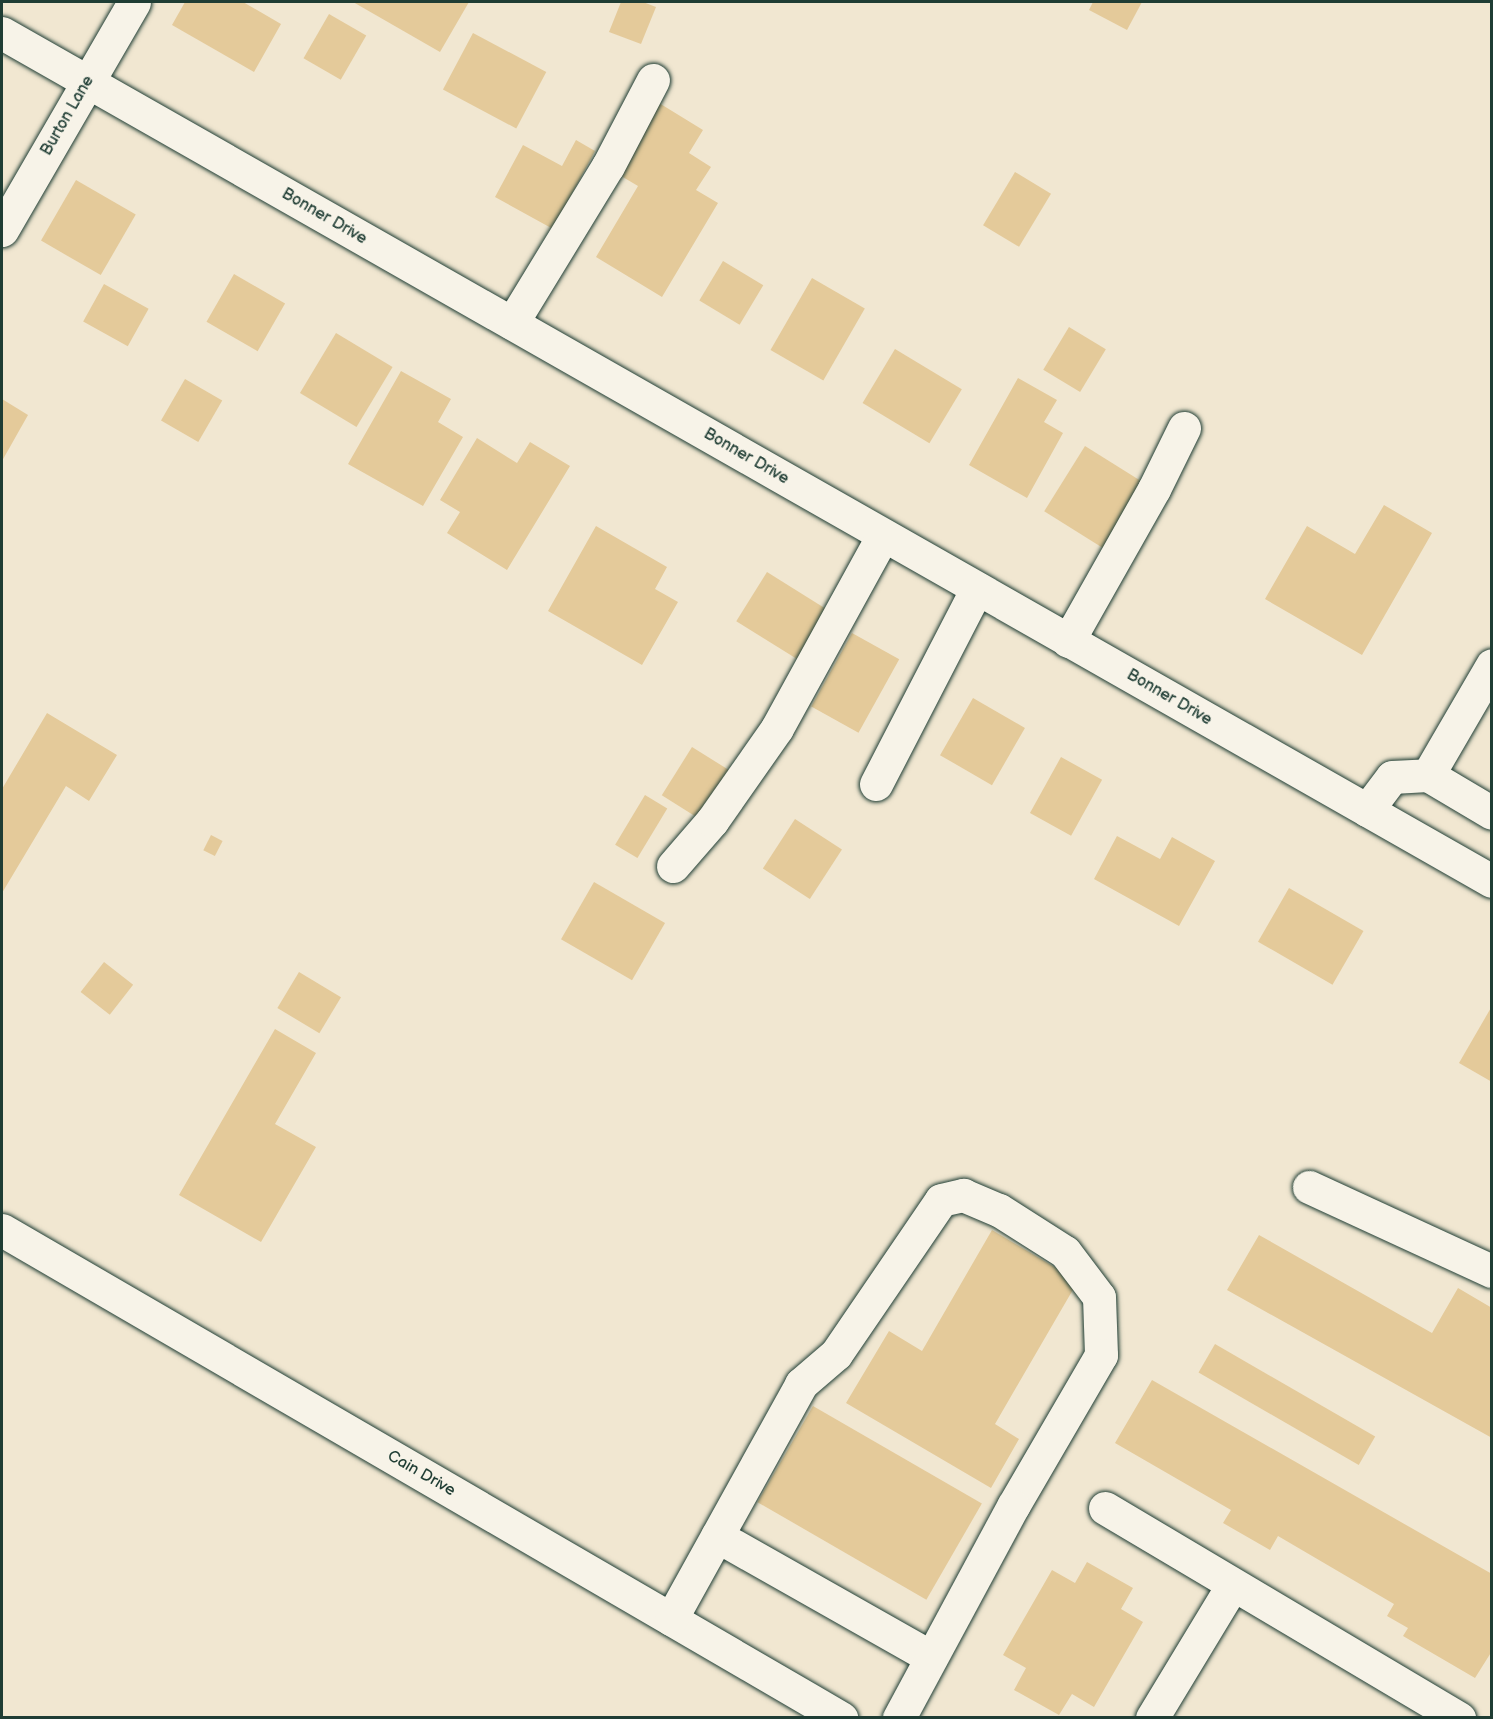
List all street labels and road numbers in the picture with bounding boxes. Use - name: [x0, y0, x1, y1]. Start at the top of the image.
- street label: Burton Lane: [37, 73, 99, 159]
- street label: Bonner Drive: [278, 185, 370, 249]
- street label: Bonner Drive: [700, 425, 792, 489]
- street label: Bonner Drive: [1123, 666, 1215, 730]
- street label: Cain Drive: [384, 1447, 458, 1501]

